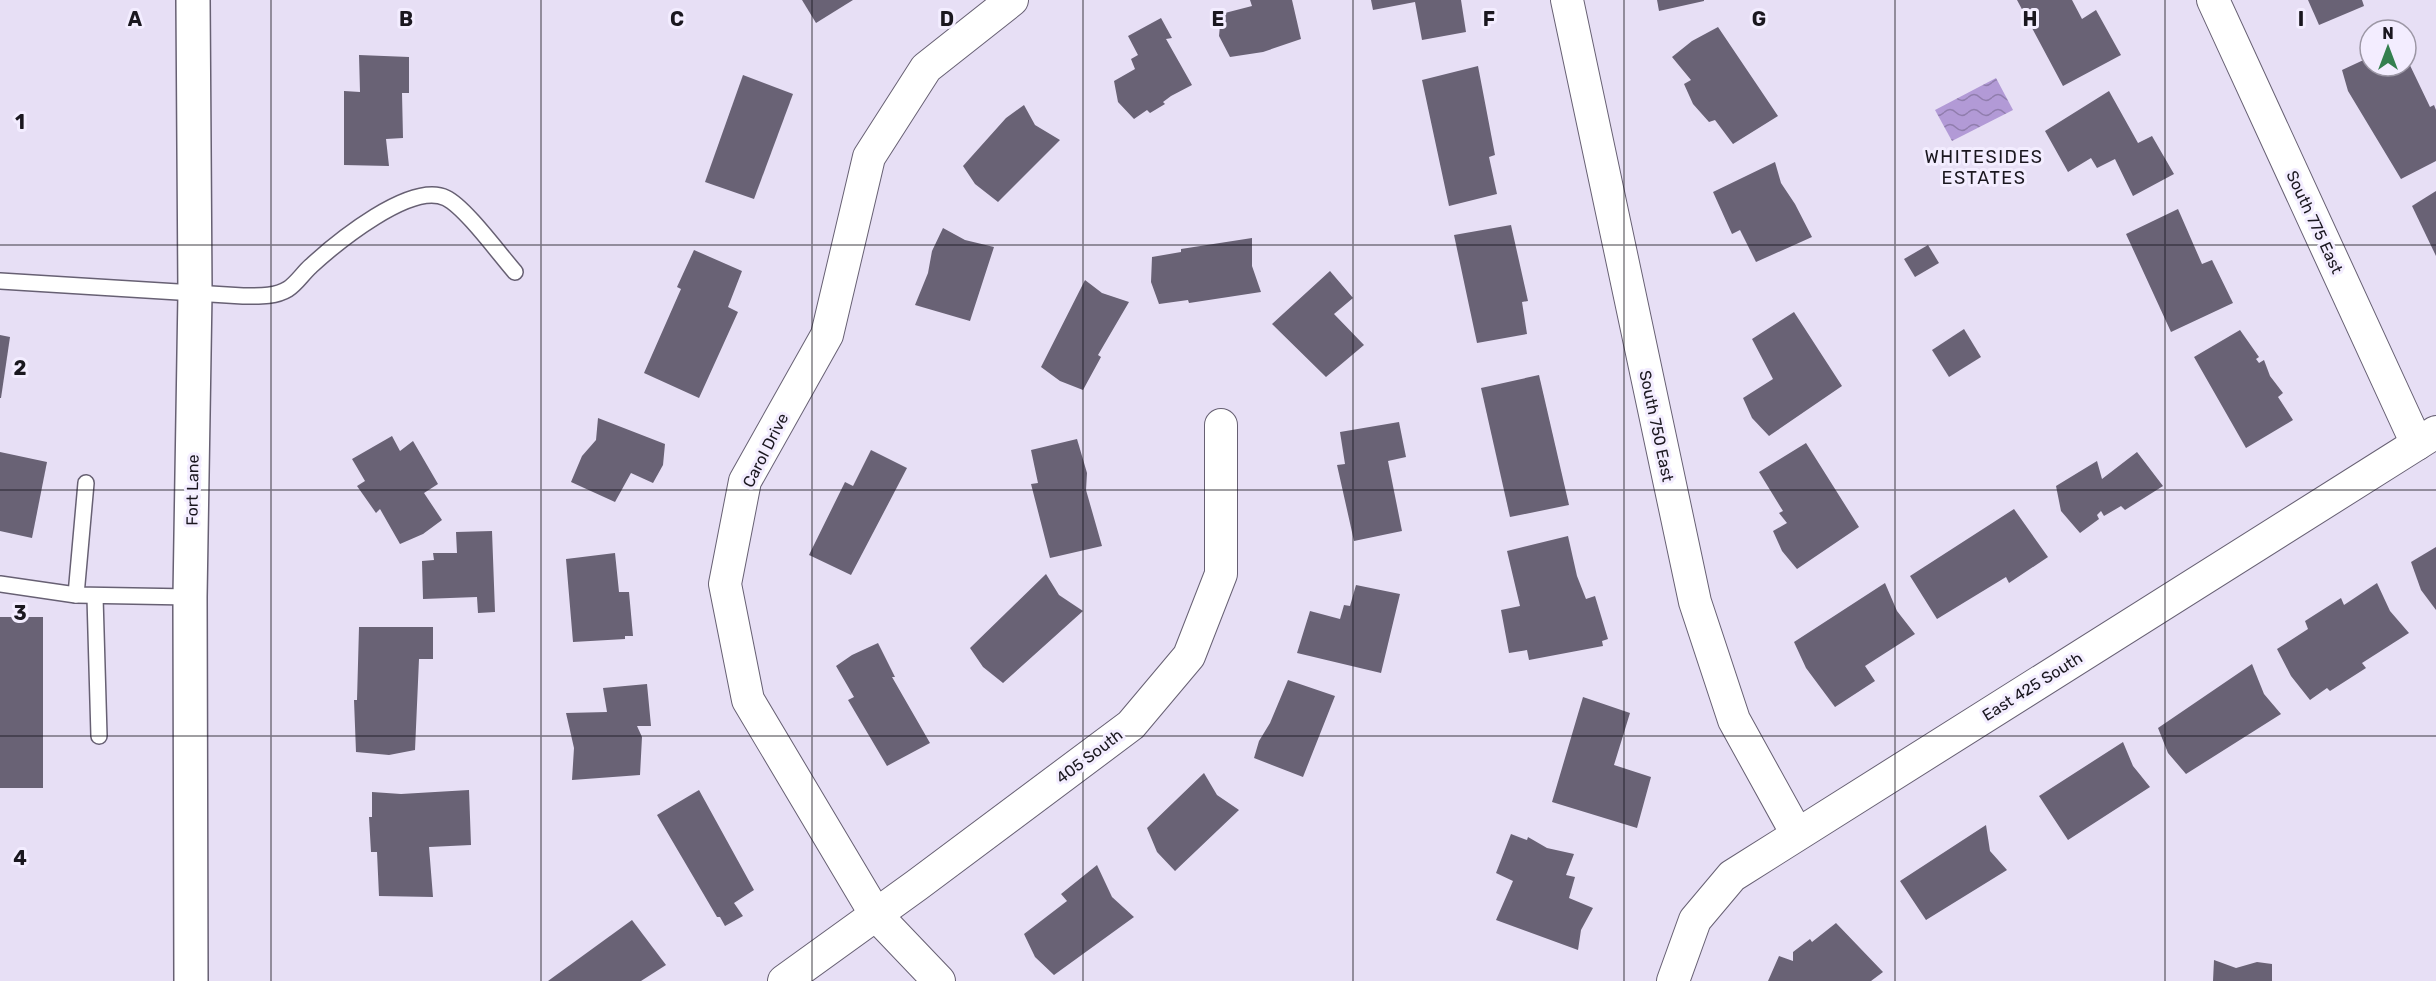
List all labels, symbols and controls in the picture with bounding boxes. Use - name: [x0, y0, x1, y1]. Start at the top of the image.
- text: A: [128, 7, 143, 31]
- text: B: [399, 7, 413, 31]
- text: C: [670, 7, 684, 31]
- text: D: [940, 7, 954, 31]
- text: E: [1212, 7, 1224, 31]
- text: F: [1483, 7, 1495, 31]
- text: G: [1752, 7, 1766, 31]
- text: H: [2023, 7, 2037, 31]
- text: I: [2298, 7, 2304, 31]
- north arrow: [2358, 18, 2418, 78]
- text: N: [2382, 24, 2394, 43]
- text: 1: [15, 110, 25, 134]
- district label: WHITESIDES ESTATES: [1924, 146, 2044, 189]
- street label: South 775 East: [2282, 168, 2347, 277]
- text: 2: [14, 356, 27, 380]
- street label: South 750 East: [1635, 369, 1678, 484]
- street label: Carol Drive: [739, 410, 792, 491]
- street label: Fort Lane: [182, 454, 203, 526]
- text: 3: [13, 601, 27, 625]
- street label: East 425 South: [1979, 648, 2086, 725]
- street label: 405 South: [1052, 725, 1126, 788]
- text: 4: [13, 846, 27, 870]

